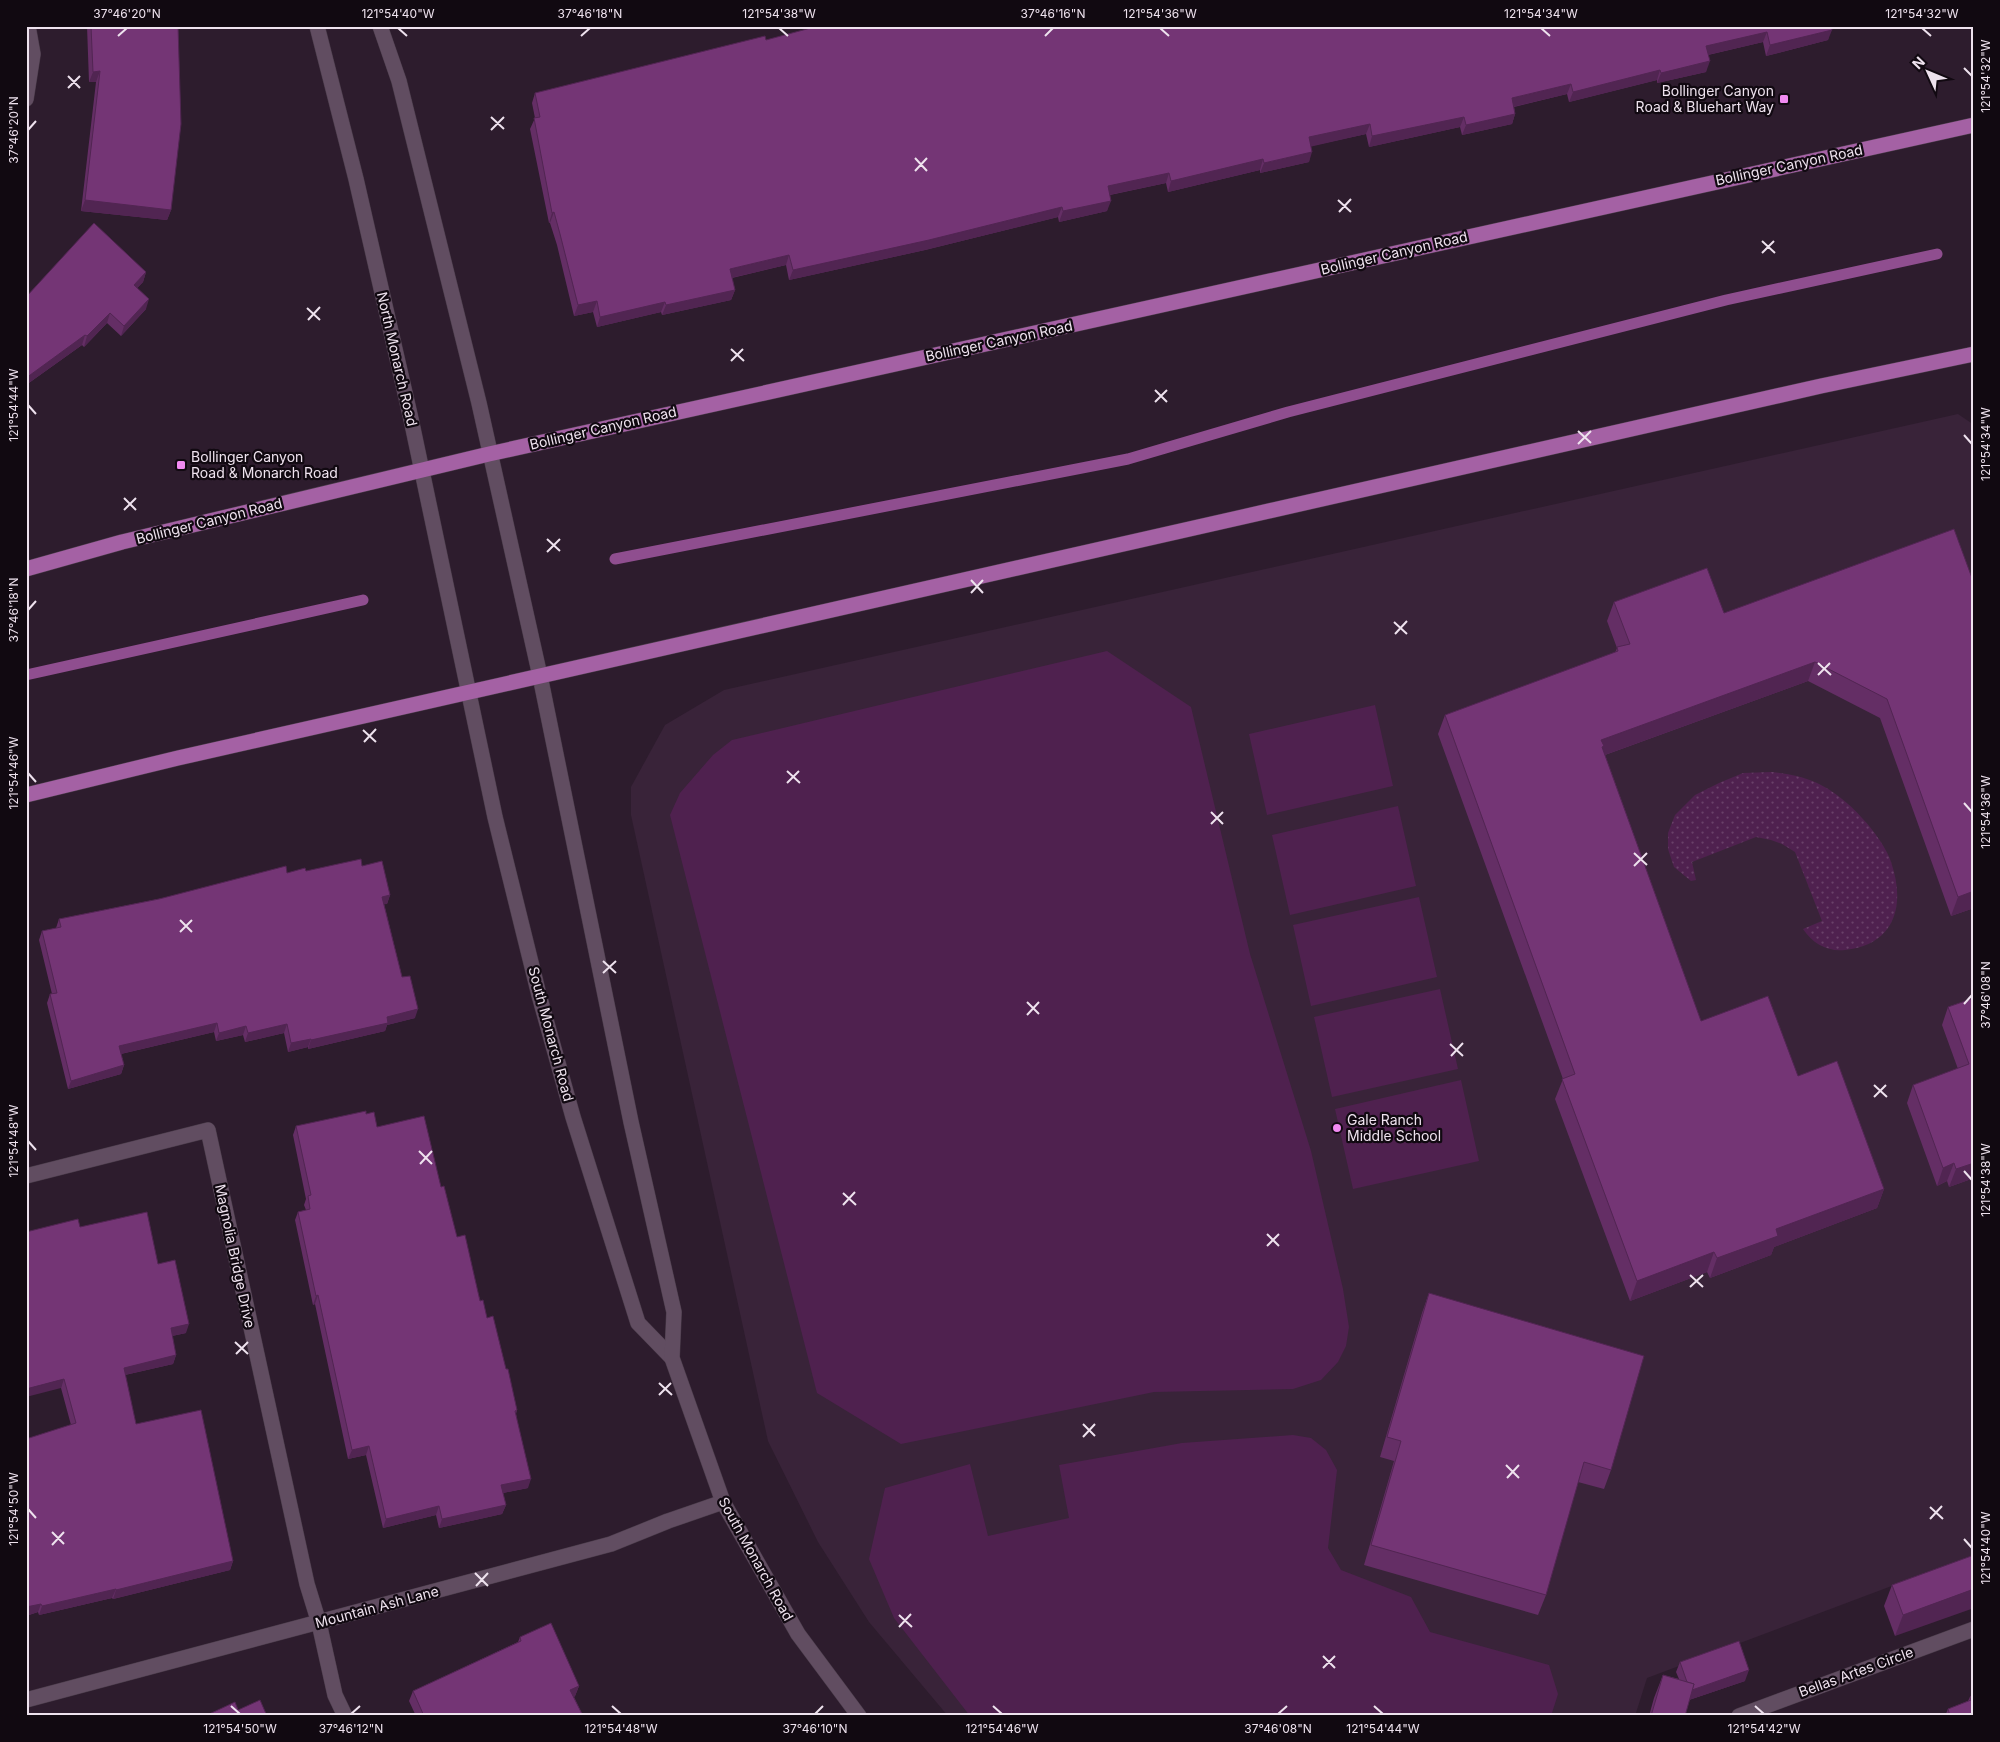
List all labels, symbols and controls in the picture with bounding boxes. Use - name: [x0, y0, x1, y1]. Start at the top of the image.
- text: 37°46'20"N: [93, 6, 161, 21]
- text: 121°54'40"W: [361, 6, 435, 21]
- text: 37°46'18"N: [558, 6, 622, 21]
- text: 121°54'38"W: [742, 6, 816, 21]
- text: 37°46'16"N: [1021, 6, 1085, 21]
- text: 121°54'36"W: [1123, 6, 1197, 21]
- text: 121°54'34"W: [1504, 6, 1578, 21]
- text: 121°54'32"W: [1885, 6, 1959, 21]
- text: 121°54'32"W: [1978, 39, 1993, 113]
- north arrow: [1902, 48, 1952, 98]
- text: N: [1908, 53, 1928, 72]
- place label: Bollinger Canyon Road & Bluehart Way: [1636, 82, 1774, 115]
- marker: Bollinger Canyon Road & Bluehart Way: [1778, 93, 1790, 105]
- text: 37°46'20"N: [6, 96, 21, 164]
- street label: Bollinger Canyon Road: [1714, 141, 1864, 188]
- street label: Bollinger Canyon Road: [1319, 227, 1469, 278]
- street label: North Monarch Road: [374, 290, 421, 428]
- street label: Bollinger Canyon Road: [924, 317, 1074, 364]
- text: 121°54'44"W: [6, 368, 21, 442]
- street label: Bollinger Canyon Road: [528, 402, 678, 453]
- text: 121°54'34"W: [1978, 407, 1993, 481]
- place label: Bollinger Canyon Road & Monarch Road: [191, 448, 338, 481]
- marker: Bollinger Canyon Road & Monarch Road: [175, 459, 187, 471]
- street label: Bollinger Canyon Road: [134, 494, 284, 547]
- text: 37°46'18"N: [6, 578, 21, 642]
- text: 121°54'46"W: [6, 736, 21, 810]
- text: 121°54'36"W: [1978, 775, 1993, 849]
- text: 37°46'08"N: [1978, 961, 1993, 1029]
- street label: South Monarch Road: [525, 965, 578, 1103]
- text: 121°54'48"W: [6, 1104, 21, 1178]
- place label: Gale Ranch Middle School: [1347, 1111, 1441, 1144]
- marker: Gale Ranch Middle School: [1331, 1122, 1343, 1134]
- text: 121°54'38"W: [1978, 1143, 1993, 1217]
- street label: Magnolia Bridge Drive: [212, 1183, 259, 1329]
- text: 121°54'50"W: [6, 1472, 21, 1546]
- street label: South Monarch Road: [715, 1494, 797, 1624]
- text: 121°54'40"W: [1978, 1511, 1993, 1585]
- street label: Mountain Ash Lane: [313, 1582, 440, 1631]
- street label: Bellas Artes Circle: [1796, 1643, 1915, 1700]
- text: 121°54'50"W: [203, 1721, 277, 1736]
- text: 37°46'12"N: [319, 1721, 383, 1736]
- text: 121°54'48"W: [584, 1721, 658, 1736]
- text: 37°46'10"N: [783, 1721, 848, 1736]
- text: 121°54'46"W: [965, 1721, 1039, 1736]
- text: 37°46'08"N: [1244, 1721, 1312, 1736]
- text: 121°54'44"W: [1346, 1721, 1420, 1736]
- text: 121°54'42"W: [1728, 1721, 1801, 1736]

